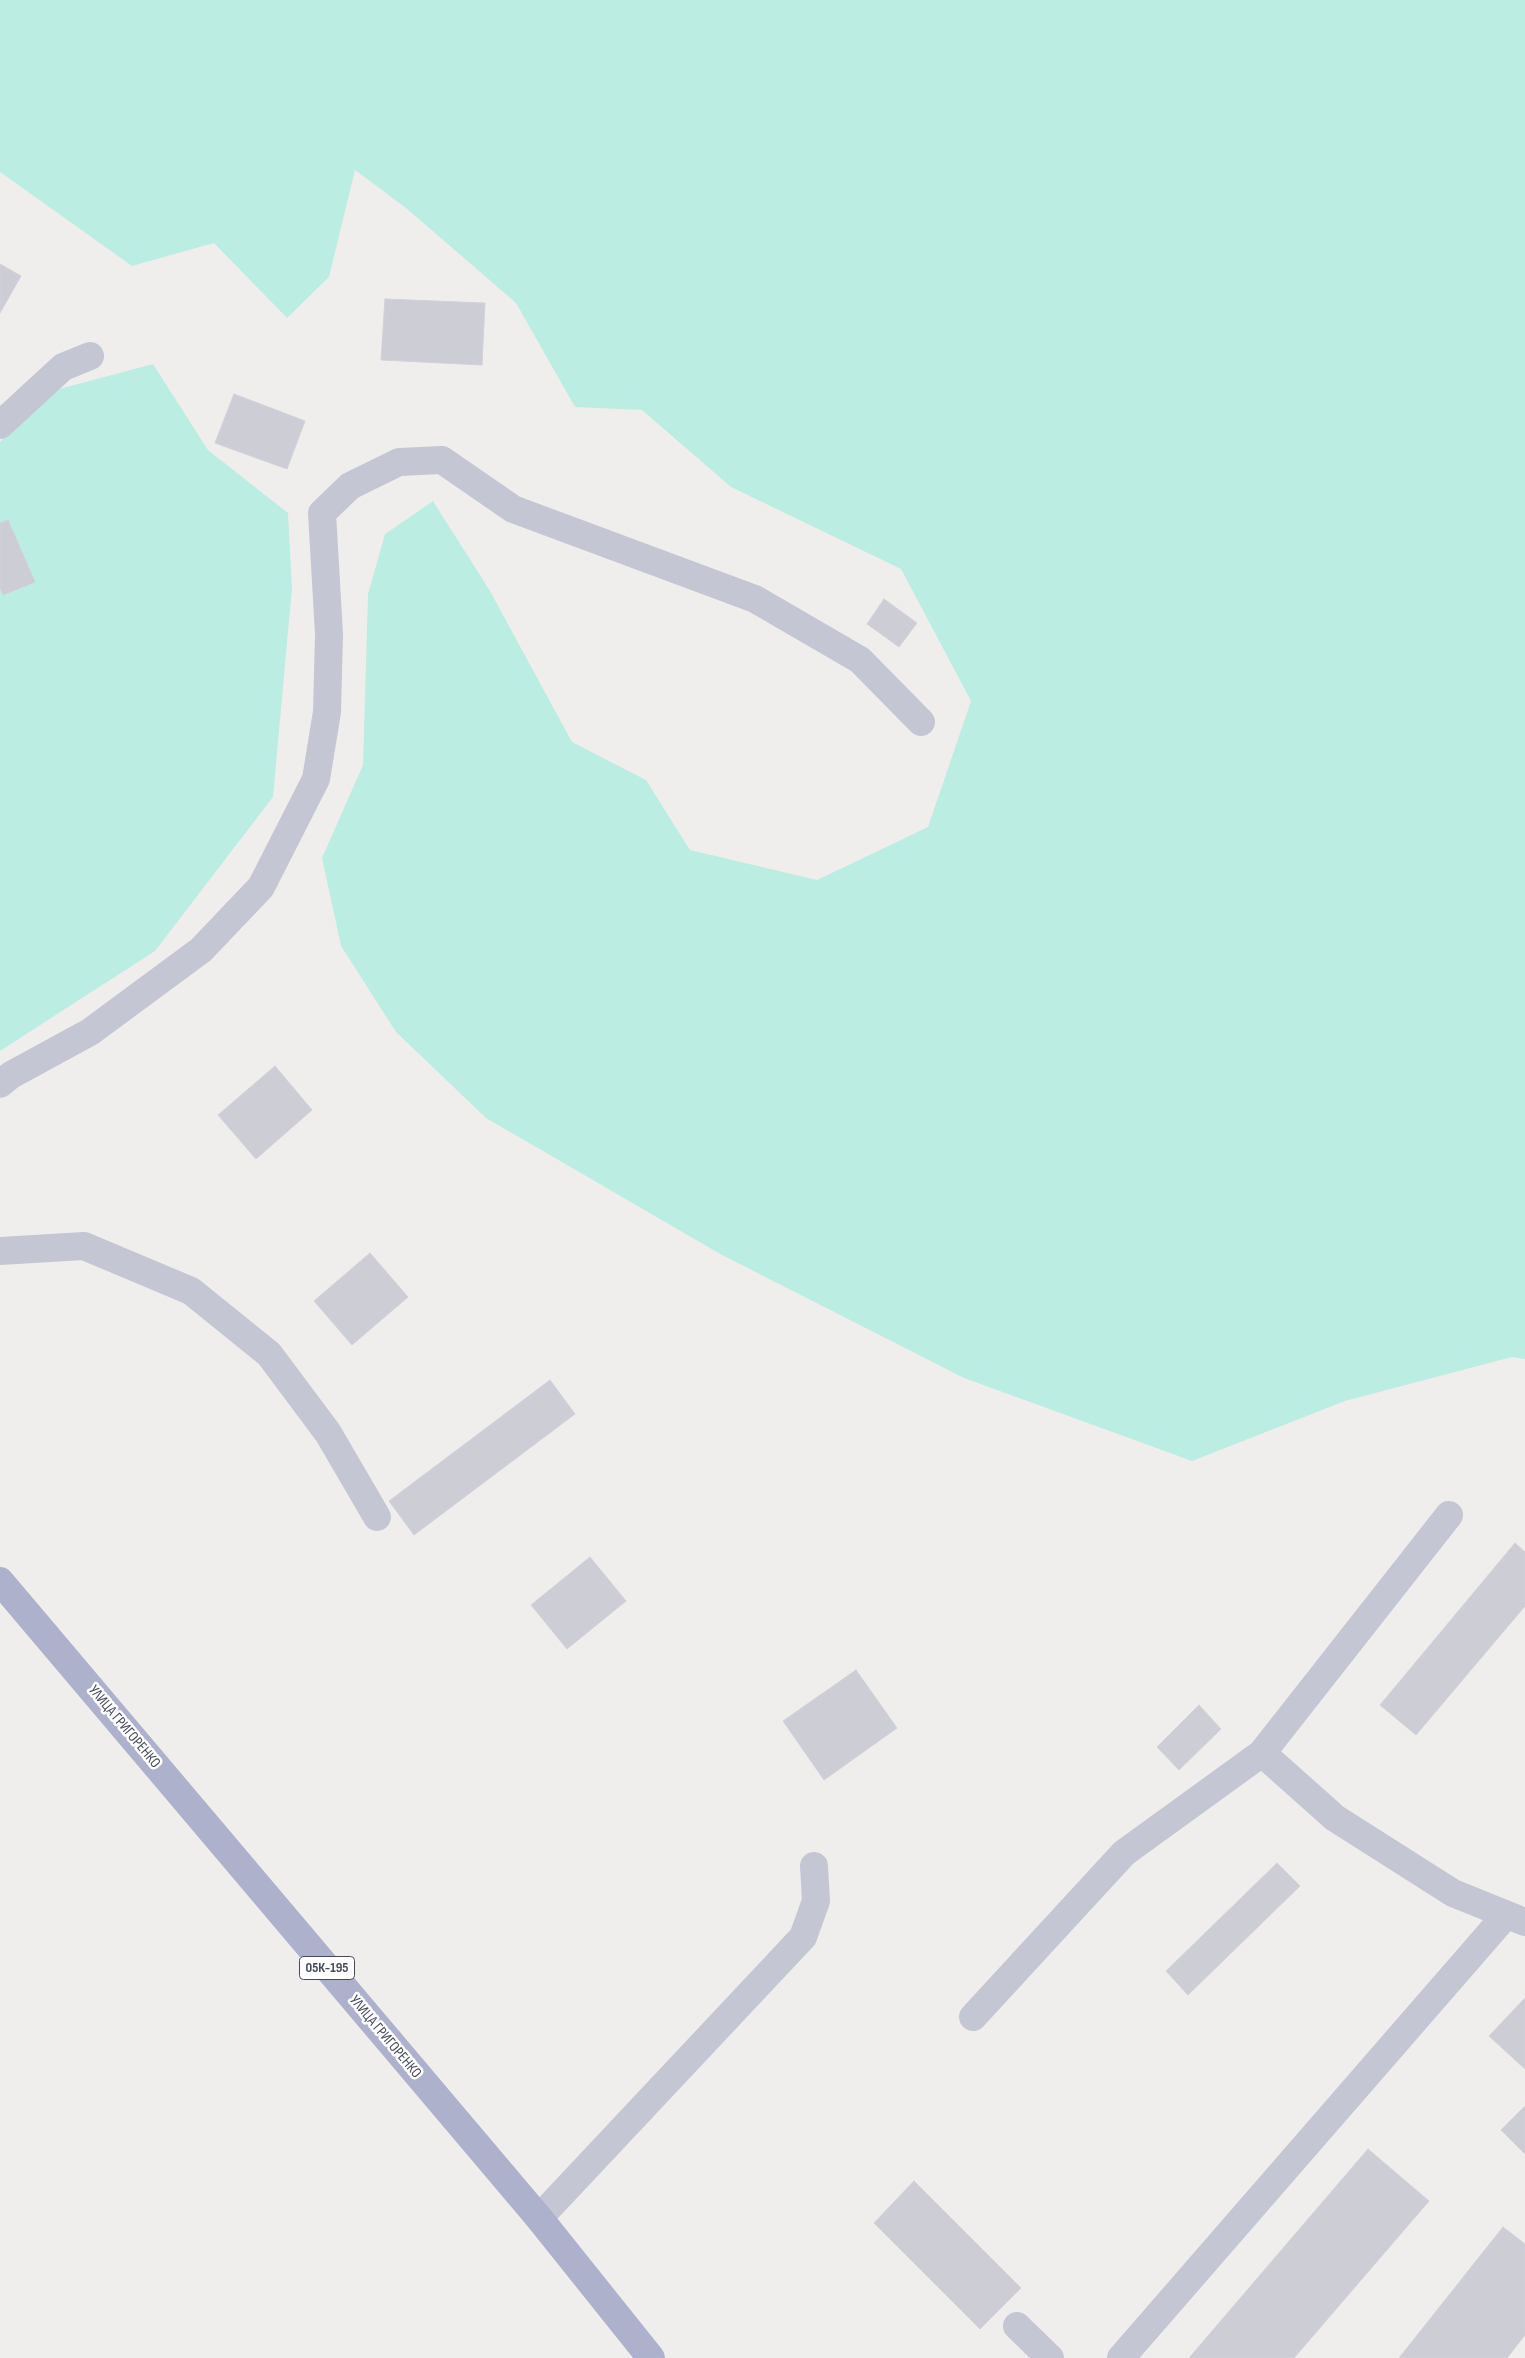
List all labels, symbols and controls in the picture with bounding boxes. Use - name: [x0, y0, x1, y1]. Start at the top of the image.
- street label: УЛИЦА ГРИГОРЕНКО: [84, 1682, 164, 1772]
- road number: 05К-195: [300, 1956, 354, 1980]
- street label: УЛИЦА ГРИГОРЕНКО: [345, 1992, 425, 2082]

